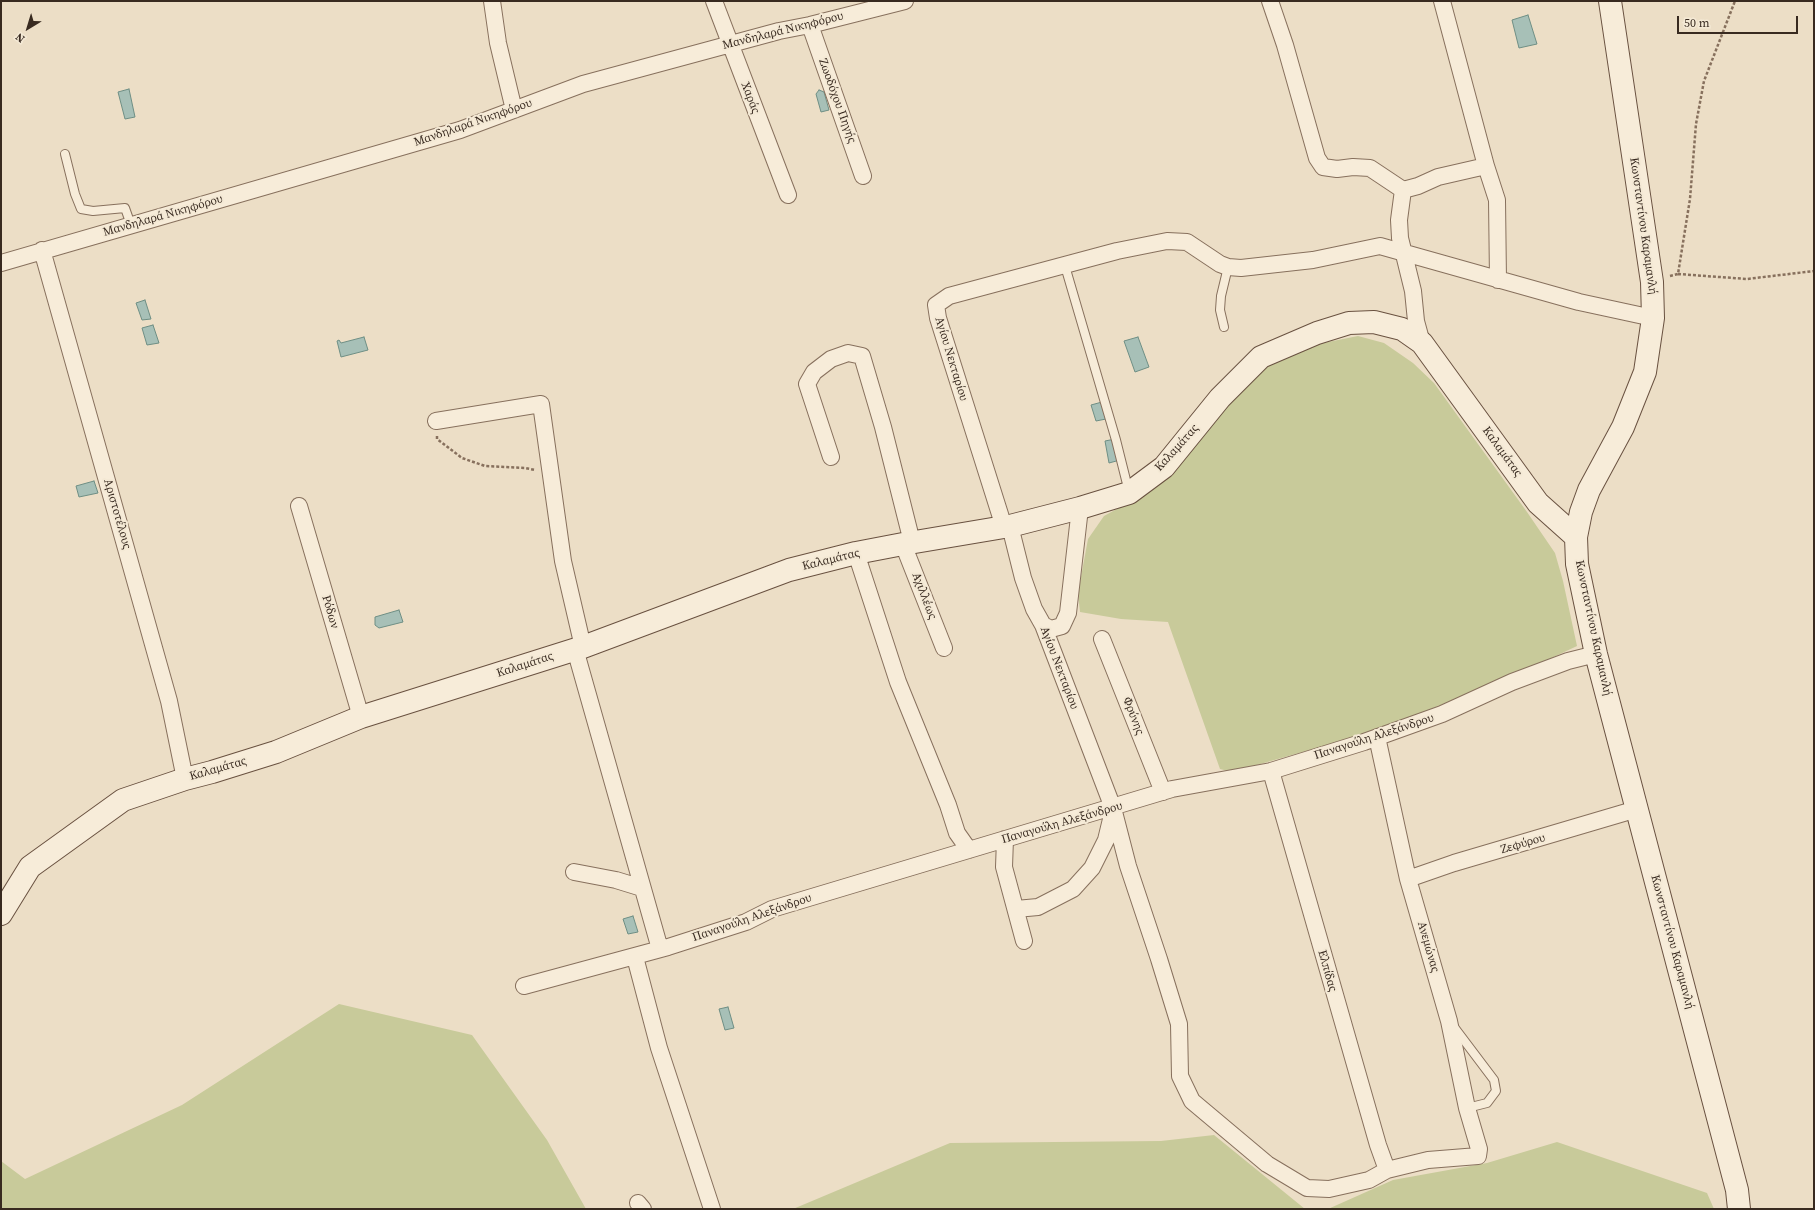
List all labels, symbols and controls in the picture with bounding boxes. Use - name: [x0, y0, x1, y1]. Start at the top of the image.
- north arrow: [8, 8, 48, 48]
- scale bar: [1679, 8, 1800, 34]
- street label: Μανδηλαρά Νικηφόρου: [721, 9, 845, 53]
- text: 50 m: [1684, 15, 1710, 31]
- text: N: [13, 29, 28, 46]
- street label: Ζωοδόχου Πηγής: [815, 57, 859, 145]
- street label: Χαράς: [737, 80, 763, 116]
- street label: Μανδηλαρά Νικηφόρου: [412, 96, 534, 150]
- street label: Κωνσταντίνου Καραμανλή: [1626, 157, 1660, 295]
- street label: Μανδηλαρά Νικηφόρου: [101, 192, 225, 240]
- street label: Αγίου Νεκταρίου: [931, 315, 971, 403]
- street label: Καλαμάτας: [1152, 421, 1202, 475]
- street label: Καλαμάτας: [1479, 424, 1525, 480]
- street label: Αριστοτέλους: [100, 477, 134, 551]
- street label: Καλαμάτας: [801, 546, 861, 574]
- street label: Κωνσταντίνου Καραμανλή: [1572, 559, 1614, 697]
- street label: Αχιλλέως: [908, 570, 940, 622]
- street label: Ρόδων: [318, 594, 342, 630]
- street label: Αγίου Νεκταρίου: [1037, 625, 1081, 711]
- street label: Καλαμάτας: [495, 649, 555, 681]
- street label: Φρύνης: [1119, 695, 1147, 737]
- street label: Παναγούλη Αλεξάνδρου: [1312, 711, 1436, 763]
- street label: Καλαμάτας: [188, 754, 248, 784]
- street label: Παναγούλη Αλεξάνδρου: [1000, 799, 1124, 847]
- street label: Ζεφύρου: [1499, 831, 1547, 857]
- street label: Κωνσταντίνου Καραμανλή: [1647, 873, 1697, 1011]
- street label: Παναγούλη Αλεξάνδρου: [691, 891, 813, 945]
- street label: Ανεμώνας: [1414, 920, 1442, 974]
- street label: Ελπίδας: [1314, 949, 1340, 993]

